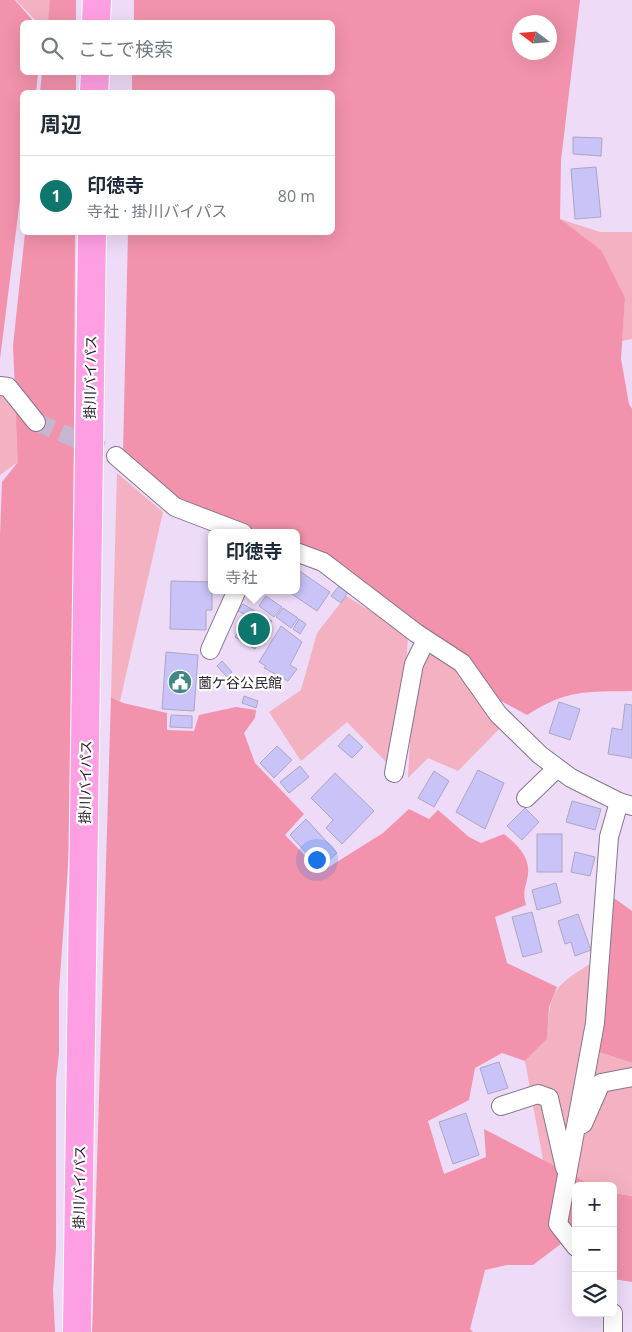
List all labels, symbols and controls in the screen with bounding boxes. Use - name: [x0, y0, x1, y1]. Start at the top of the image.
- north arrow: [512, 15, 557, 60]
- search box: [20, 20, 335, 75]
- icon: search: [38, 34, 66, 62]
- text: ここで検索: [78, 36, 173, 62]
- text: 周辺: [40, 110, 82, 138]
- text: 印徳寺: [87, 172, 144, 198]
- text: 1: [51, 185, 61, 207]
- text: 80 m: [278, 185, 315, 207]
- text: 寺社 · 掛川バイパス: [87, 200, 227, 222]
- street label: 掛川バイパス: [80, 335, 100, 419]
- popup: [208, 529, 300, 594]
- text: 印徳寺: [225, 538, 283, 564]
- text: 寺社: [225, 566, 258, 588]
- pin: 1: [238, 610, 270, 648]
- public building icon: 薗ケ谷公民館: [167, 669, 193, 695]
- place label: 薗ケ谷公民館: [198, 673, 282, 692]
- street label: 掛川バイパス: [75, 740, 95, 824]
- your location: [304, 847, 330, 873]
- street label: 掛川バイパス: [69, 1145, 89, 1229]
- map controls: [572, 1182, 617, 1317]
- button: +: [572, 1182, 617, 1227]
- button: −: [572, 1227, 617, 1272]
- button: layers: [572, 1272, 617, 1317]

